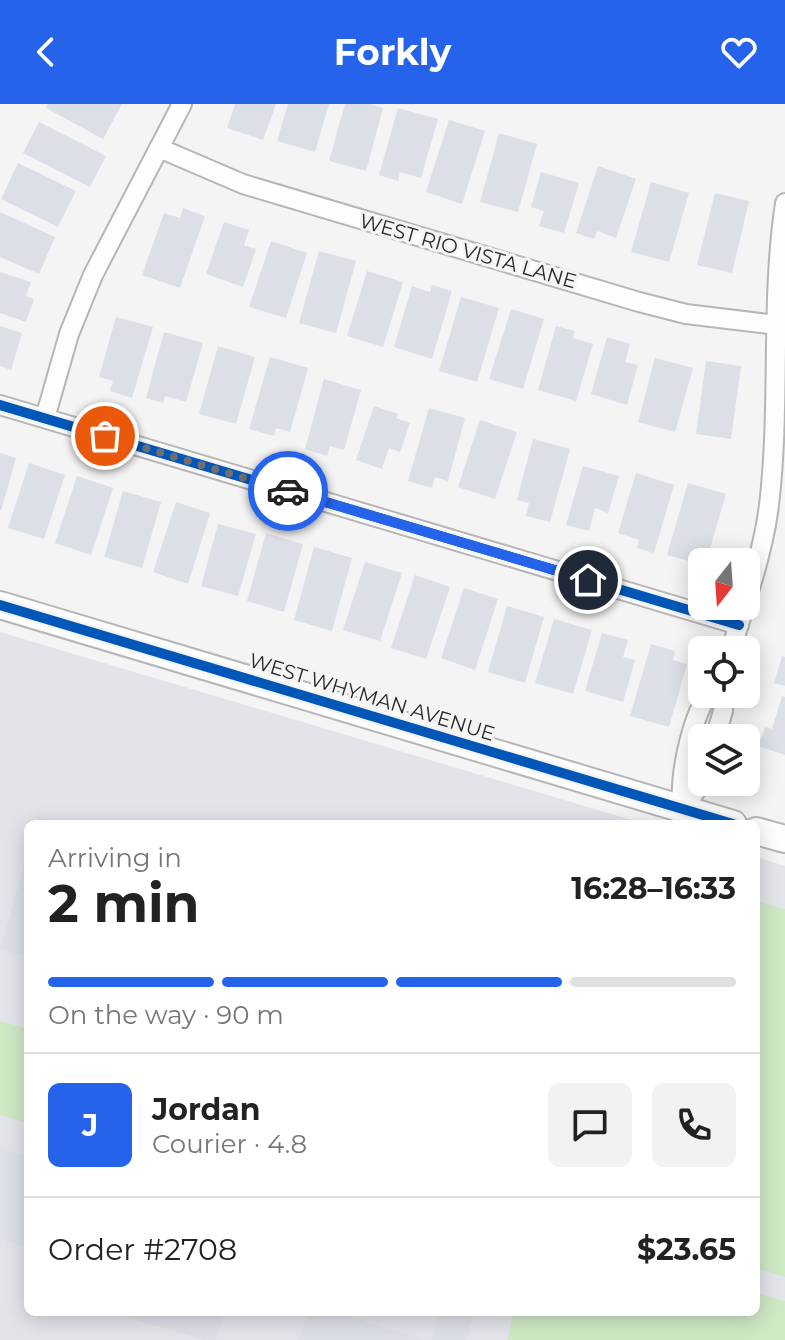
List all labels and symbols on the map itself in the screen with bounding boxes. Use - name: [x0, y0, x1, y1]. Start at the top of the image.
- street label: WEST RIO VISTA LANE: [357, 209, 579, 293]
- pin: [71, 402, 139, 470]
- courier: [248, 451, 328, 531]
- pin: [554, 546, 622, 614]
- north arrow: [688, 548, 760, 620]
- street label: WEST WHYMAN AVENUE: [246, 648, 498, 746]

